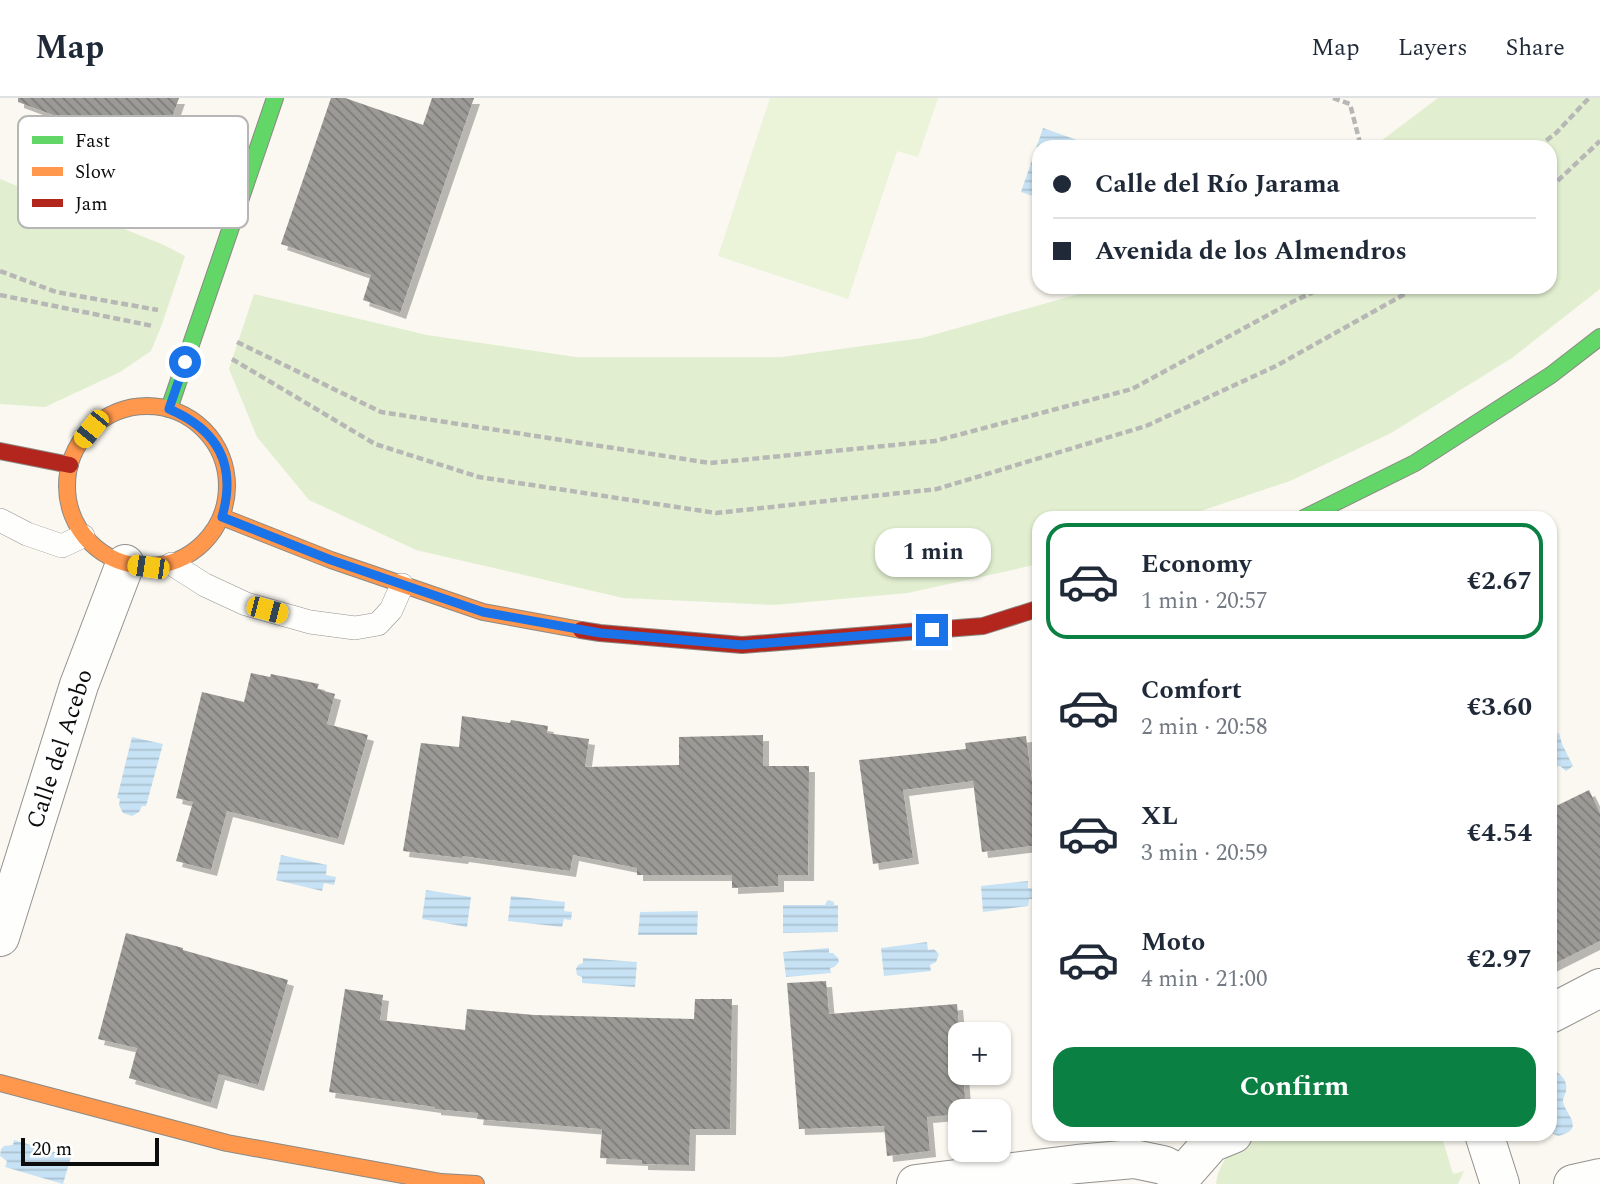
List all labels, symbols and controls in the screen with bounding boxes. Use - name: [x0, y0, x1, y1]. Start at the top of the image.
- text: Map: [35, 23, 104, 73]
- text: Map: [1311, 30, 1360, 66]
- text: Layers: [1398, 30, 1468, 66]
- text: Share: [1506, 30, 1565, 66]
- legend: [18, 116, 248, 228]
- text: Fast: [75, 127, 111, 156]
- text: Slow: [75, 158, 116, 187]
- text: Calle del Río Jarama: [1095, 164, 1340, 204]
- text: Jam: [75, 190, 107, 219]
- text: Avenida de los Almendros: [1095, 231, 1407, 271]
- route start: [169, 346, 201, 378]
- car: [70, 406, 113, 452]
- callout: 1 min: [874, 528, 990, 578]
- text: 1 min: [902, 535, 964, 570]
- text: Economy: [1141, 544, 1251, 584]
- icon: car: [1057, 550, 1120, 613]
- car: [126, 554, 171, 580]
- text: €2.67: [1467, 561, 1532, 601]
- text: 1 min · 20:57: [1141, 584, 1268, 619]
- car: [244, 594, 291, 626]
- route end: [916, 614, 948, 646]
- street label: Calle del Acebo: [17, 664, 103, 834]
- text: Comfort: [1141, 670, 1242, 710]
- icon: car: [1057, 676, 1120, 739]
- text: €3.60: [1467, 687, 1532, 727]
- text: 2 min · 20:58: [1141, 710, 1268, 745]
- text: XL: [1141, 796, 1178, 836]
- icon: car: [1057, 802, 1120, 865]
- text: €4.54: [1467, 813, 1532, 853]
- text: 3 min · 20:59: [1141, 836, 1268, 871]
- text: Moto: [1141, 922, 1205, 962]
- icon: car: [1057, 928, 1120, 991]
- text: €2.97: [1467, 939, 1532, 979]
- text: 4 min · 21:00: [1141, 962, 1268, 997]
- map controls: [948, 1022, 1011, 1162]
- button: +: [948, 1022, 1011, 1085]
- button: Confirm: [1053, 1047, 1536, 1127]
- button: −: [948, 1099, 1011, 1162]
- scale bar: [21, 1135, 159, 1167]
- text: 20 m: [32, 1135, 72, 1164]

